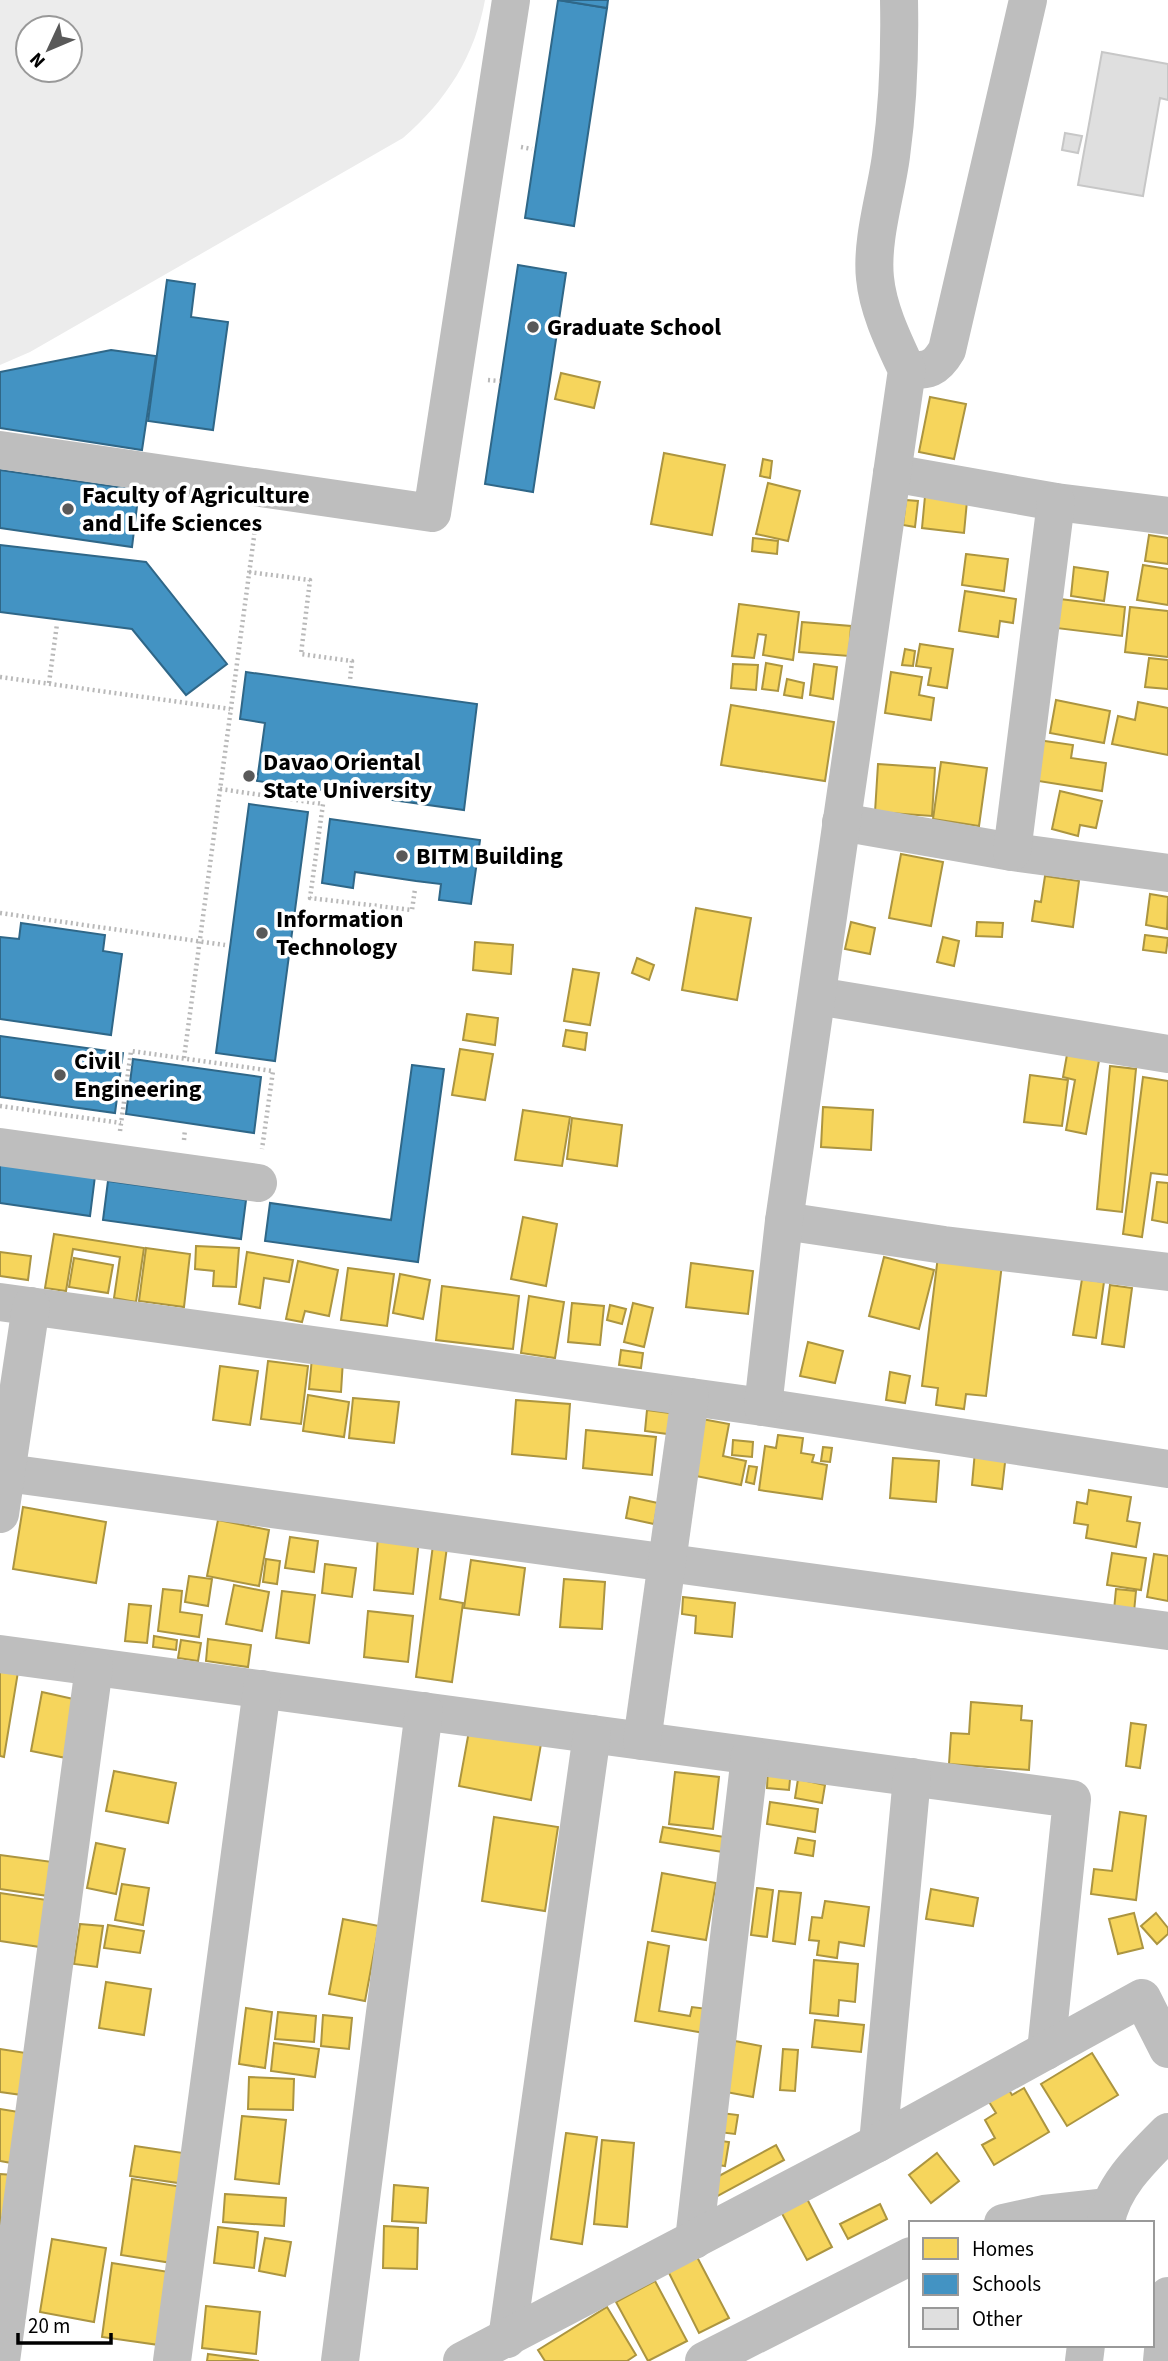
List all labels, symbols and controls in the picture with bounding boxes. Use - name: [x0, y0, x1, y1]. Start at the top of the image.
- north arrow: [14, 14, 84, 84]
- text: N: [24, 46, 52, 74]
- place label: Graduate School: [547, 310, 721, 345]
- marker: Graduate School: [525, 319, 541, 335]
- place label: Faculty of Agriculture and Life Sciences: [82, 478, 310, 541]
- marker: Faculty of Agriculture and Life Sciences: [60, 501, 76, 517]
- place label: Davao Oriental State University: [263, 745, 432, 808]
- marker: Davao Oriental State University: [241, 768, 257, 784]
- place label: BITM Building: [416, 839, 563, 874]
- marker: BITM Building: [394, 848, 410, 864]
- place label: Information Technology: [276, 902, 403, 965]
- marker: Information Technology: [254, 925, 270, 941]
- place label: Civil Engineering: [74, 1044, 202, 1107]
- marker: Civil Engineering: [52, 1067, 68, 1083]
- legend: [909, 2221, 1154, 2347]
- text: Homes: [972, 2234, 1034, 2264]
- text: Schools: [972, 2269, 1041, 2299]
- scale bar: [18, 2302, 110, 2346]
- text: Other: [972, 2304, 1023, 2334]
- text: 20 m: [28, 2311, 70, 2341]

